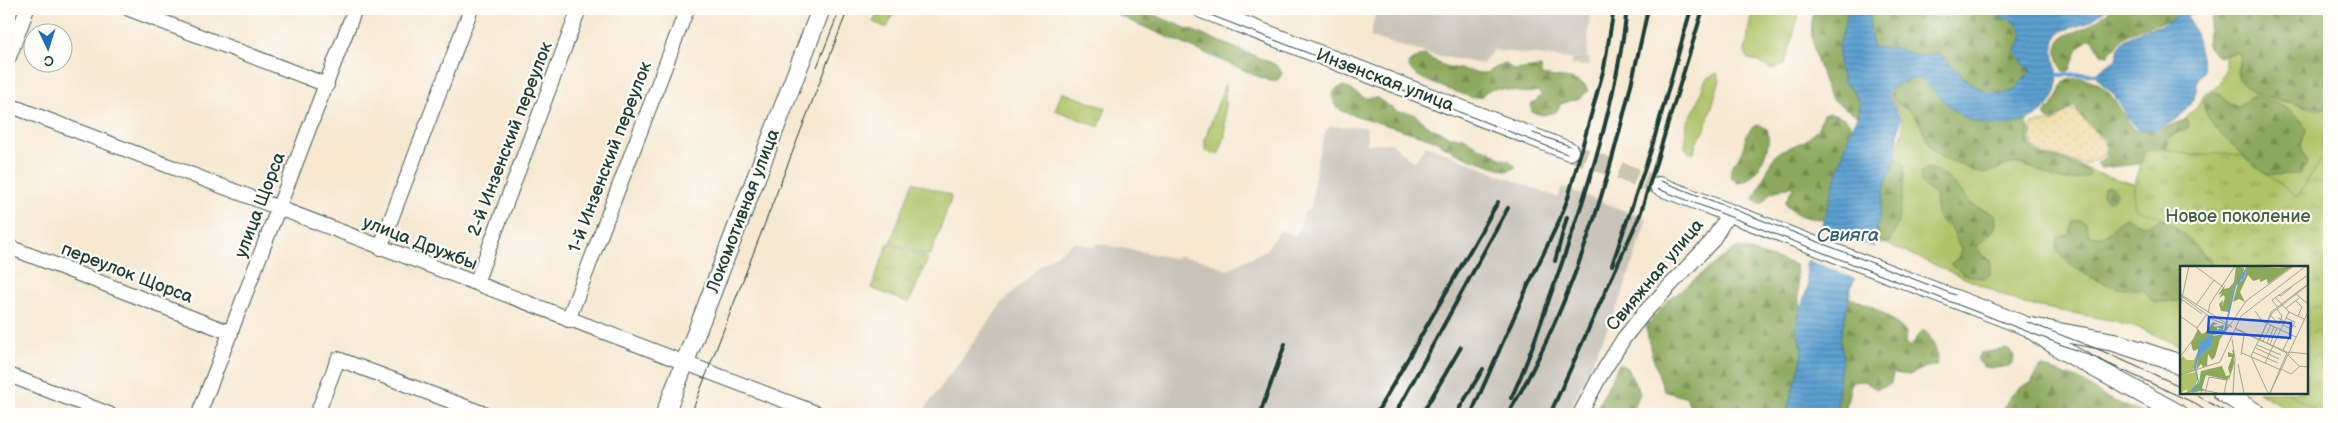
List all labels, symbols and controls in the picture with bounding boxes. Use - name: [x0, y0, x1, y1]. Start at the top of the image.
- north arrow: [22, 22, 72, 72]
- street label: 2-й Инзенский переулок: [463, 38, 557, 239]
- street label: Инзенская улица: [1313, 44, 1457, 116]
- text: С: [43, 52, 54, 69]
- street label: 1-й Инзенский переулок: [564, 58, 656, 255]
- street label: Локомотивная улица: [702, 126, 784, 297]
- street label: улица Щорса: [230, 149, 290, 261]
- park label: Новое поколение: [2165, 206, 2311, 227]
- street label: улица Дружбы: [360, 211, 480, 275]
- street label: Свияжная улица: [1602, 214, 1708, 335]
- water label: Свияга: [1817, 224, 1879, 247]
- street label: переулок Щорса: [58, 238, 196, 308]
- inset map: [2180, 266, 2308, 393]

